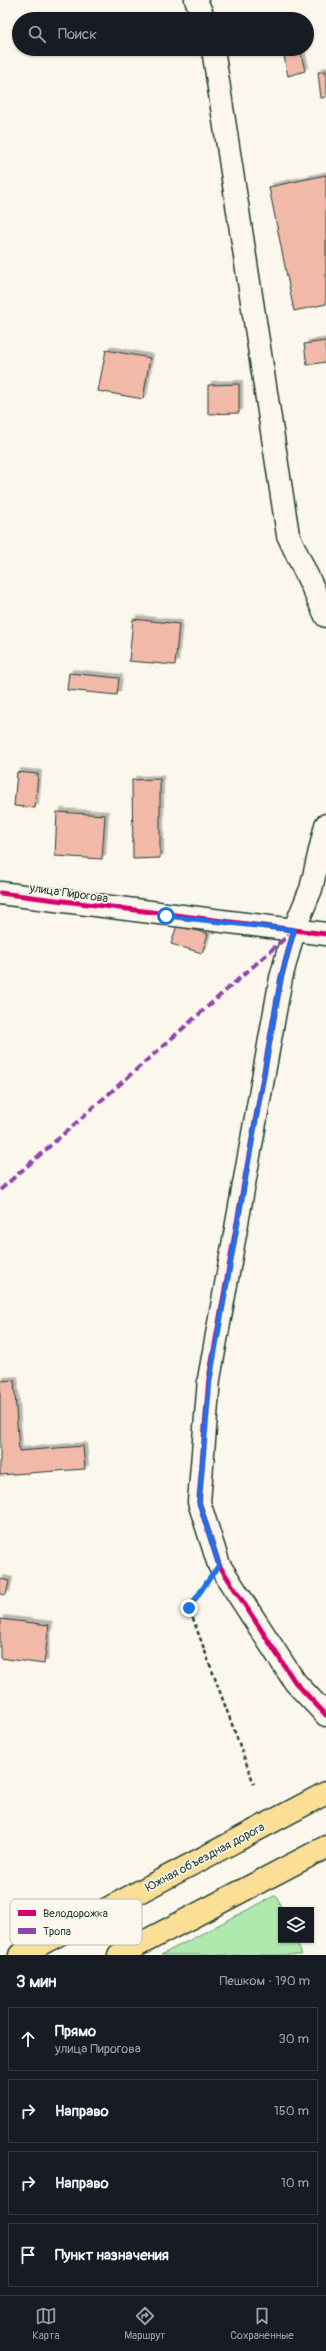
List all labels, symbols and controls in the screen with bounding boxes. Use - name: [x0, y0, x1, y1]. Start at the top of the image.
- search box: [12, 12, 314, 56]
- icon: search: [26, 23, 48, 45]
- text: Поиск: [58, 25, 97, 44]
- street label: улица Пирогова: [28, 880, 110, 906]
- route start: [157, 907, 175, 925]
- route end: [180, 1599, 198, 1617]
- street label: Южная объездная дорога: [143, 1819, 268, 1895]
- legend: [10, 1899, 142, 1945]
- text: Велодорожка: [43, 1907, 108, 1920]
- map controls: [278, 1907, 314, 1943]
- button: layers: [278, 1907, 314, 1943]
- text: Тропа: [43, 1925, 71, 1938]
- text: 3 мин: [16, 1971, 56, 1992]
- text: Пешком · 190 m: [219, 1973, 310, 1989]
- text: Прямо: [55, 2022, 96, 2041]
- icon: ahead: [17, 2028, 39, 2050]
- text: 30 m: [279, 2031, 309, 2047]
- text: улица Пирогова: [55, 2041, 141, 2057]
- icon: right: [17, 2100, 39, 2122]
- text: Направо: [55, 2102, 109, 2121]
- text: 150 m: [274, 2103, 309, 2119]
- icon: right: [17, 2172, 39, 2194]
- text: Направо: [55, 2174, 109, 2193]
- text: 10 m: [281, 2175, 309, 2191]
- icon: arrive: [17, 2244, 39, 2266]
- text: Пункт назначения: [55, 2246, 169, 2265]
- tab: Карта: [32, 2305, 60, 2342]
- tab: Маршрут: [124, 2305, 166, 2342]
- tab: Сохранённые: [230, 2305, 294, 2342]

